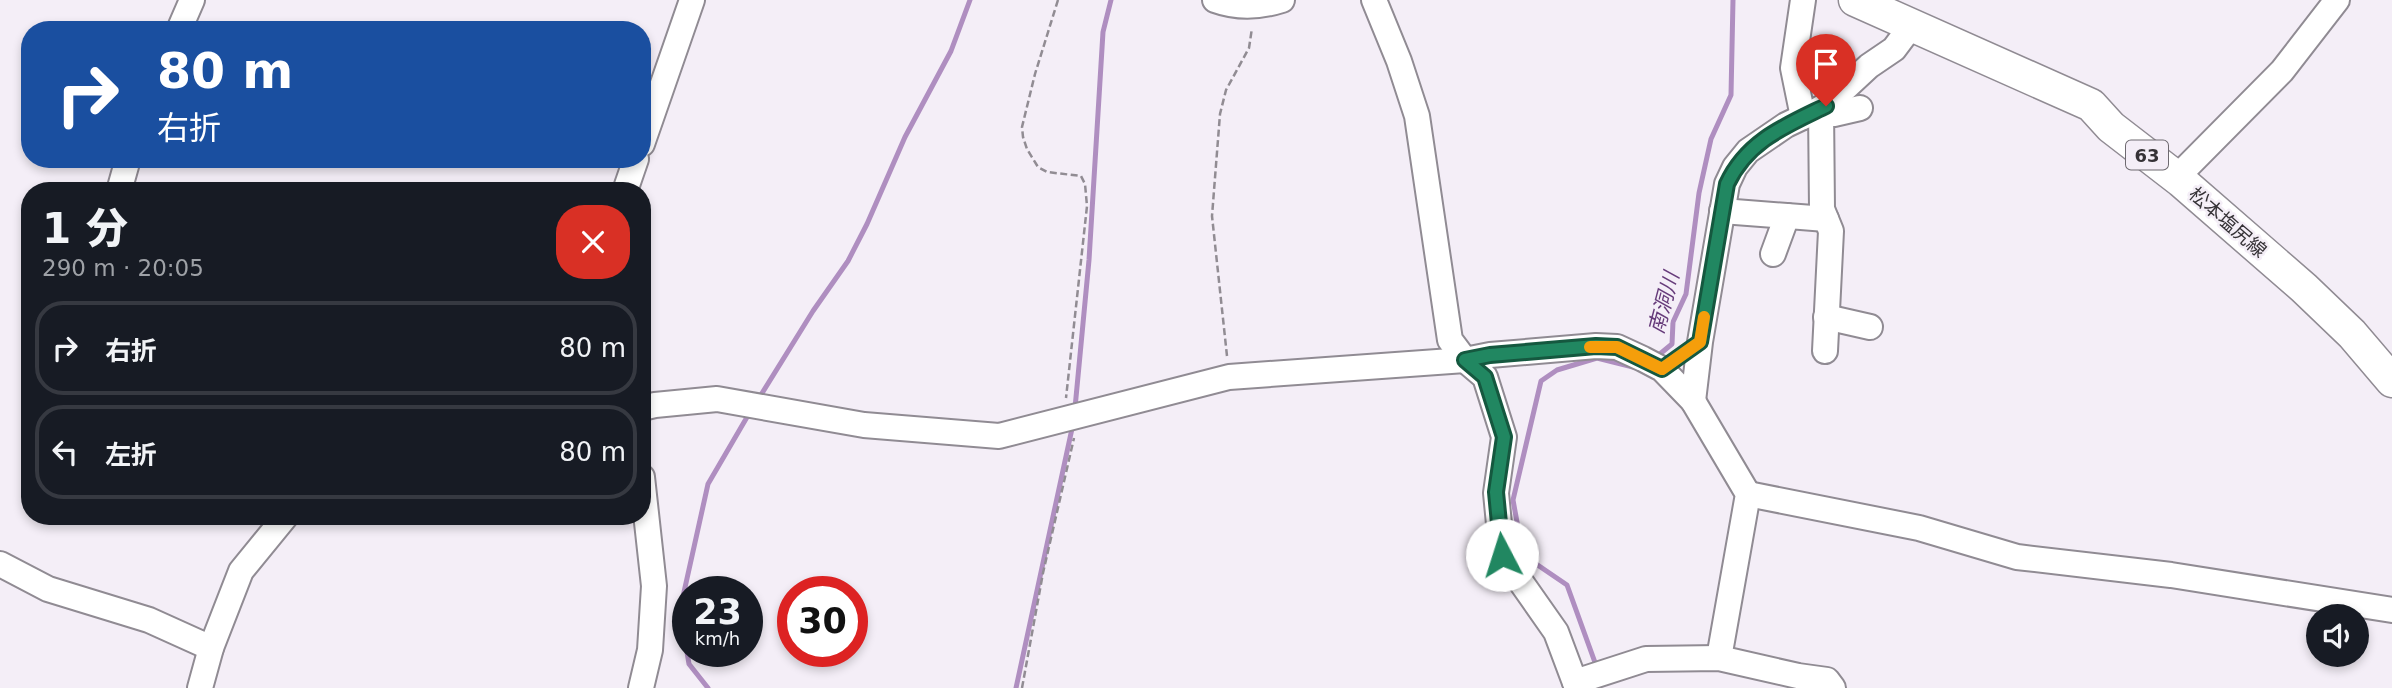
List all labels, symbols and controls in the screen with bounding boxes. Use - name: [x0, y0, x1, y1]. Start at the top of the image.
- pin: [1796, 34, 1856, 106]
- text: 80 m: [157, 43, 293, 100]
- icon: arrive: [1807, 45, 1845, 83]
- icon: right: [42, 49, 133, 140]
- text: 右折: [157, 109, 221, 147]
- road number: 63: [2126, 140, 2168, 170]
- street label: 松本塩尻線: [2185, 183, 2271, 261]
- text: 1 分: [42, 204, 128, 253]
- button: close: [556, 205, 630, 279]
- text: 290 m · 20:05: [42, 255, 204, 281]
- water label: 南洞川: [1644, 268, 1684, 337]
- icon: right: [46, 329, 84, 367]
- text: 80 m: [559, 333, 626, 363]
- text: 右折: [105, 336, 157, 366]
- icon: left: [46, 433, 84, 471]
- text: 80 m: [559, 437, 626, 467]
- text: 左折: [105, 440, 157, 470]
- position arrow: [1465, 518, 1539, 592]
- speed limit sign: 30: [777, 576, 868, 667]
- text: 23: [693, 592, 742, 632]
- map controls: [2306, 604, 2369, 667]
- button: sound: [2306, 604, 2369, 667]
- text: km/h: [695, 628, 740, 649]

